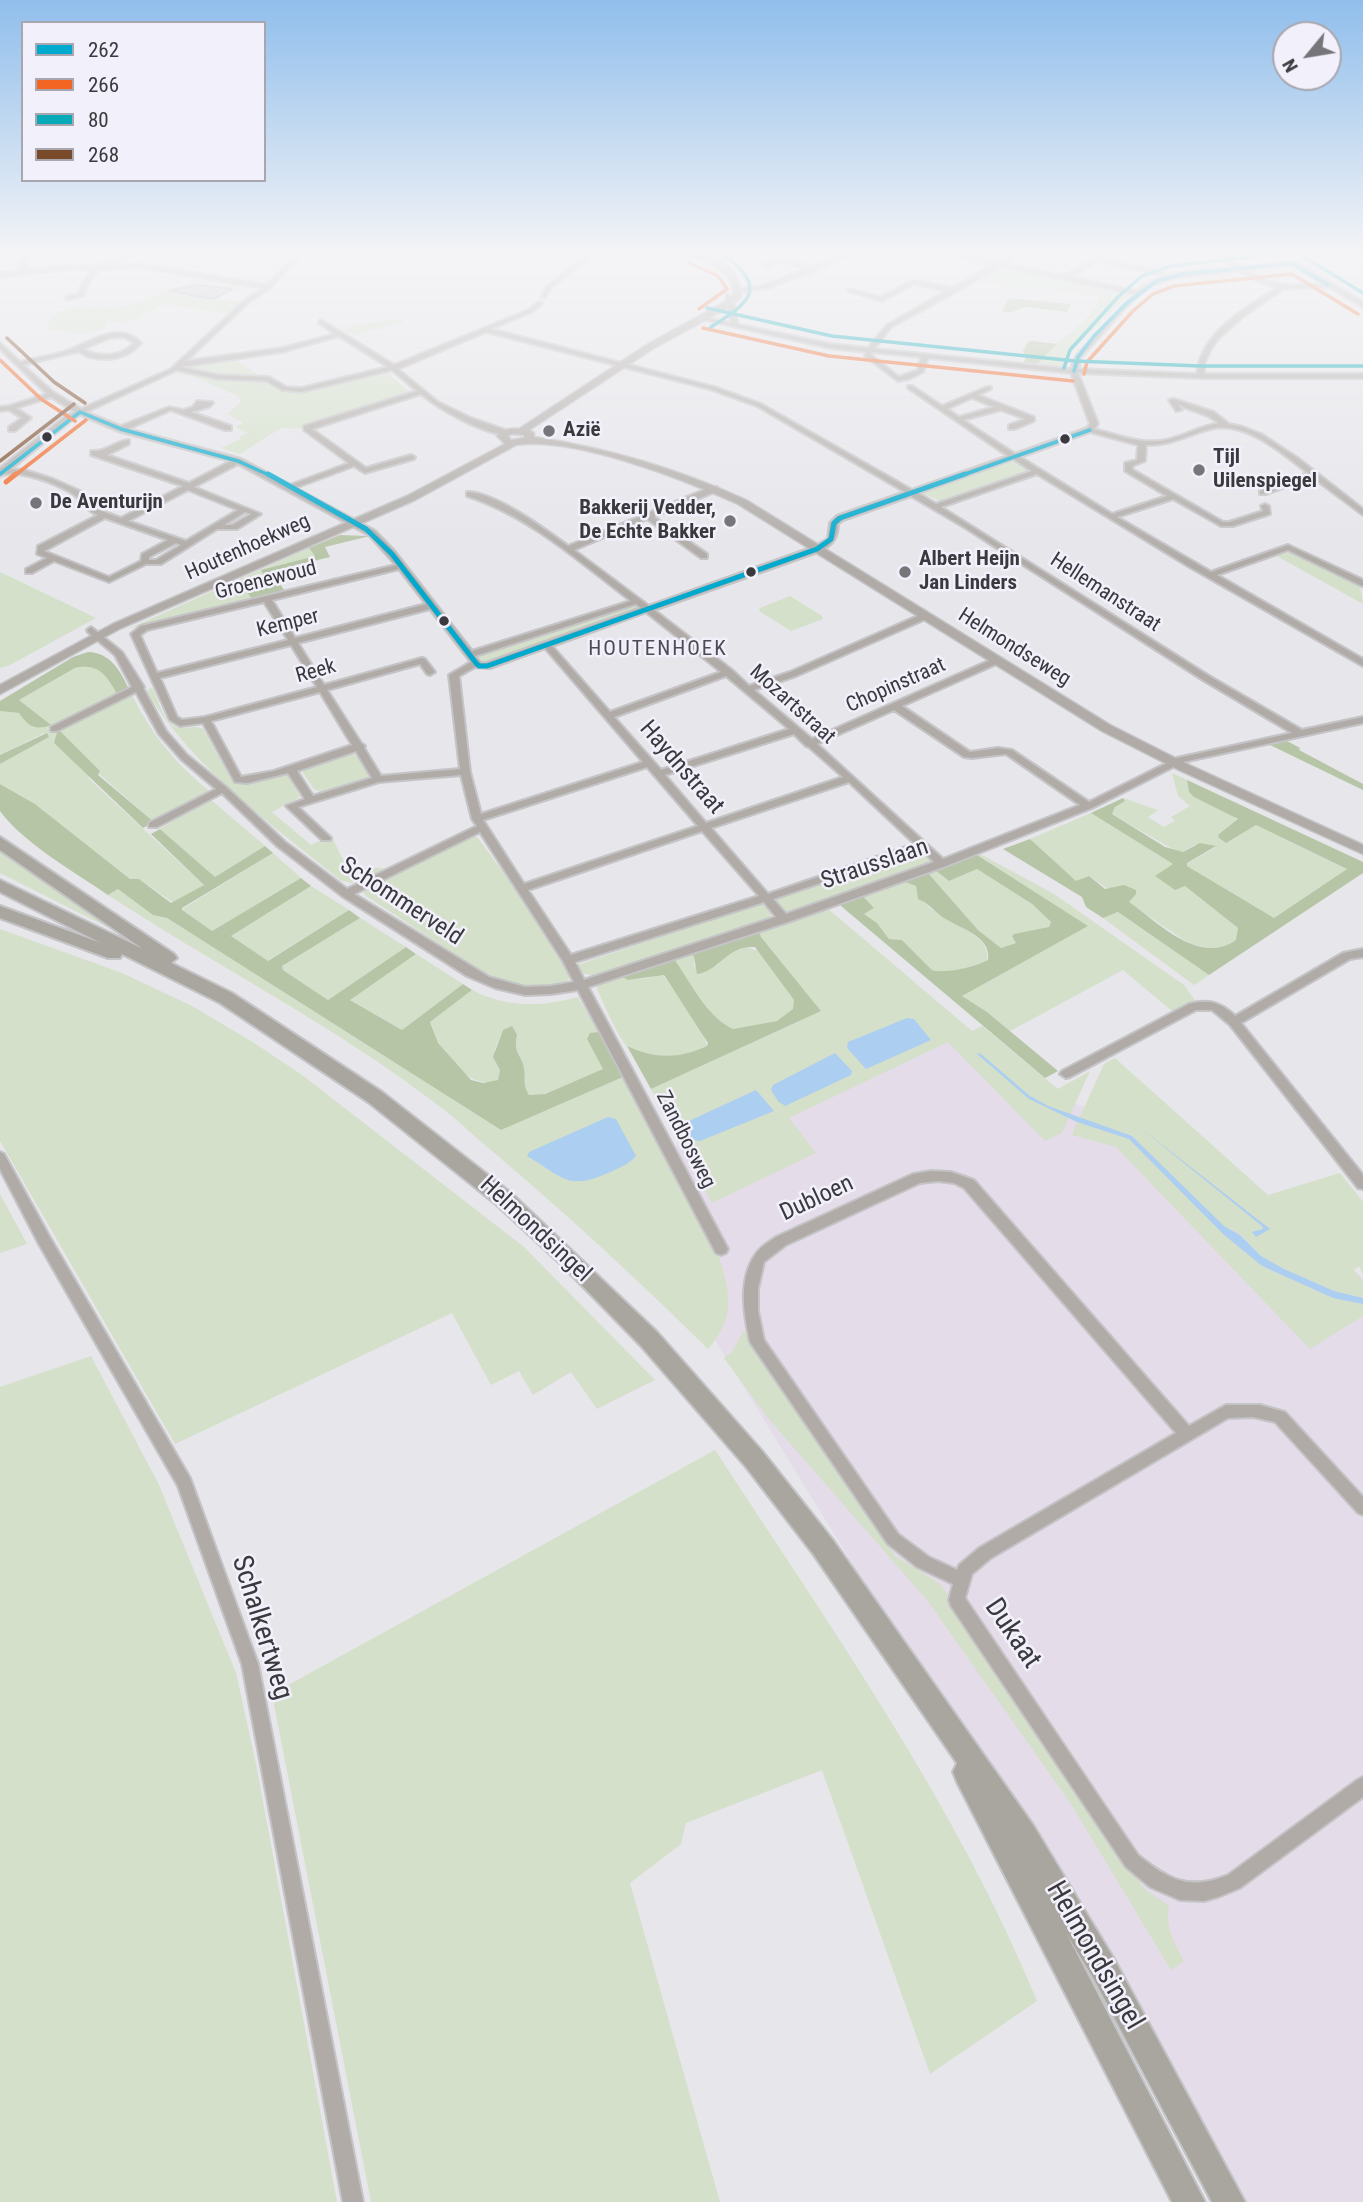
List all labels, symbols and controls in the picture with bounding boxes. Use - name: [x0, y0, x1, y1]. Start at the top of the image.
- legend: [21, 21, 266, 182]
- north arrow: [1272, 21, 1342, 91]
- text: 262: [88, 38, 119, 62]
- text: N: [1277, 55, 1303, 77]
- text: 266: [88, 73, 119, 97]
- text: 80: [88, 108, 109, 132]
- text: 268: [88, 143, 119, 167]
- place label: Azië: [563, 418, 600, 444]
- marker: Azië: [541, 423, 557, 439]
- unlabelled marker: [40, 430, 54, 444]
- unlabelled marker: [1058, 432, 1072, 446]
- place label: Tijl Uilenspiegel: [1213, 445, 1317, 495]
- marker: Tijl Uilenspiegel: [1191, 462, 1207, 478]
- place label: De Aventurijn: [50, 490, 163, 516]
- marker: De Aventurijn: [28, 495, 44, 511]
- place label: Bakkerij Vedder, De Echte Bakker: [579, 496, 716, 546]
- street label: Houtenhoekweg: [182, 509, 314, 587]
- marker: Bakkerij Vedder, De Echte Bakker: [722, 513, 738, 529]
- place label: Albert Heijn Jan Linders: [919, 547, 1020, 597]
- street label: Hellemanstraat: [1045, 548, 1165, 638]
- street label: Groenewoud: [213, 556, 319, 606]
- marker: Albert Heijn Jan Linders: [897, 564, 913, 580]
- unlabelled marker: [744, 565, 758, 579]
- street label: Helmondseweg: [953, 603, 1075, 693]
- street label: Kemper: [254, 604, 322, 644]
- unlabelled marker: [437, 614, 451, 628]
- district label: HOUTENHOEK: [590, 637, 726, 663]
- street label: Chopinstraat: [842, 653, 950, 719]
- street label: Reek: [293, 654, 339, 690]
- street label: Mozartstraat: [744, 660, 840, 750]
- street label: Haydnstraat: [633, 715, 729, 821]
- street label: Strausslaan: [818, 833, 932, 897]
- street label: Schommerveld: [334, 852, 468, 952]
- street label: Zandbosweg: [650, 1087, 720, 1193]
- street label: Dubloen: [776, 1170, 858, 1228]
- street label: Helmondsingel: [473, 1171, 597, 1289]
- street label: Schalkertweg: [223, 1552, 299, 1704]
- street label: Dukaat: [976, 1593, 1048, 1675]
- street label: Helmondsingel: [1038, 1876, 1150, 2036]

